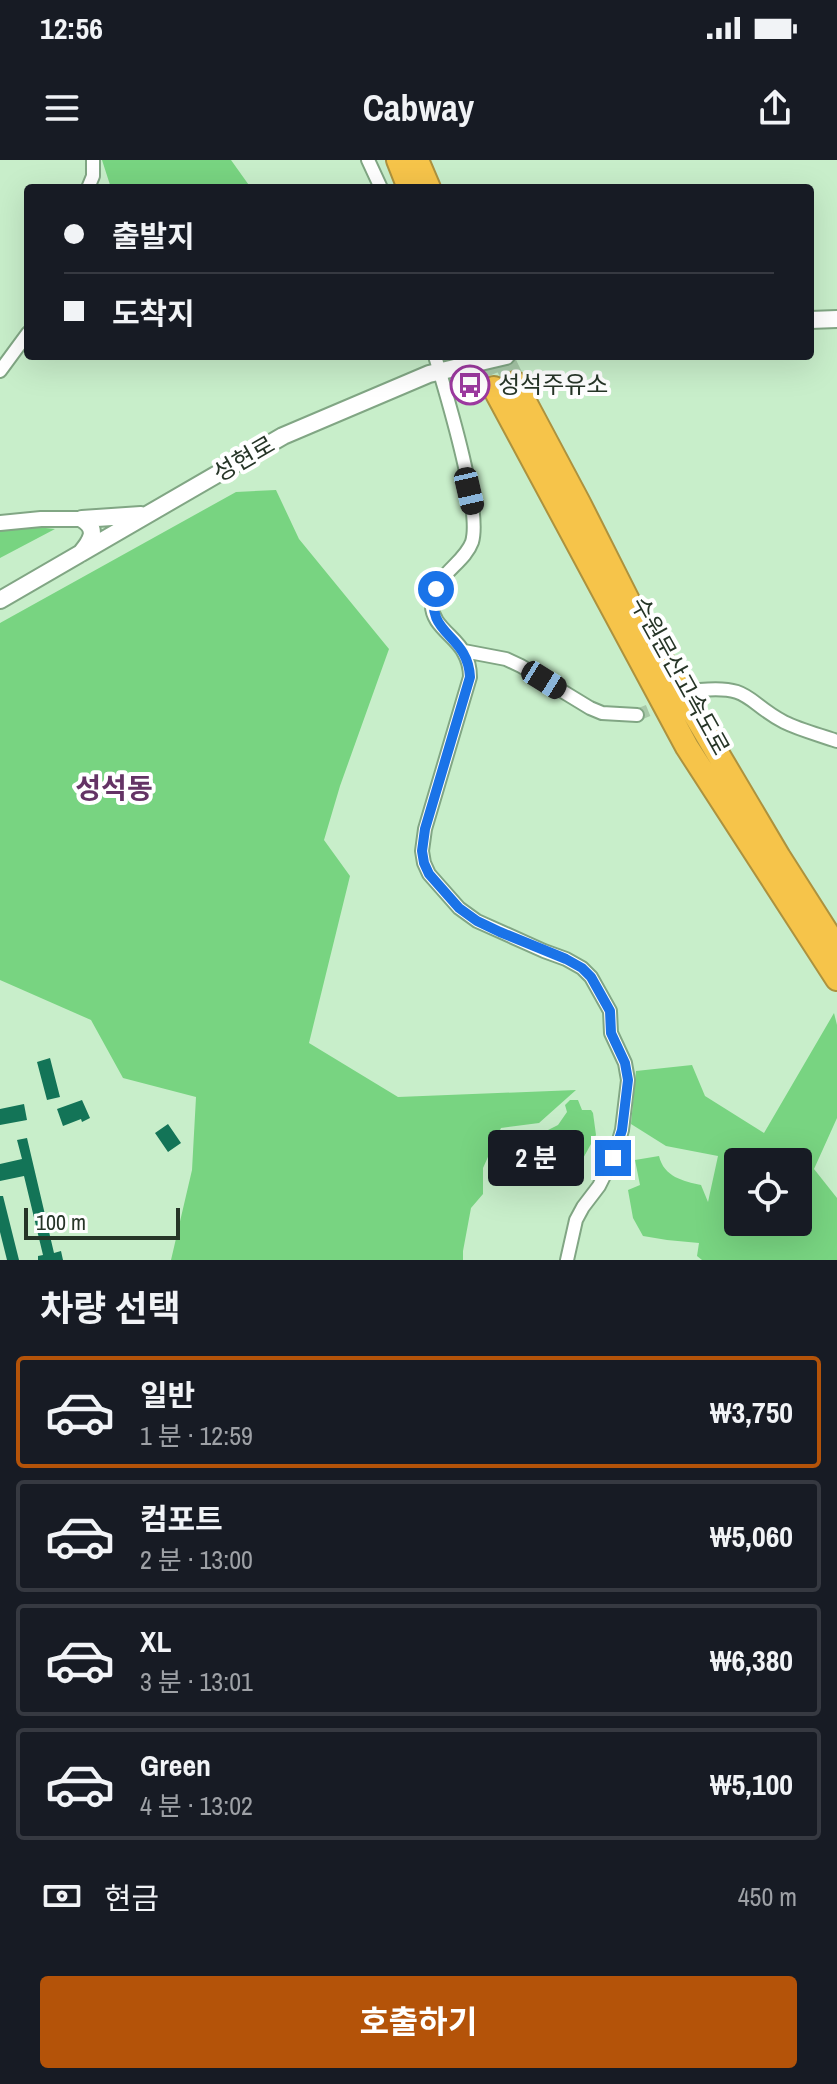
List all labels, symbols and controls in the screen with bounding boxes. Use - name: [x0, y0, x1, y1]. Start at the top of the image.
- text: 12:56: [40, 8, 103, 48]
- text: Cabway: [363, 84, 474, 132]
- icon: menu: [40, 86, 84, 130]
- icon: share: [753, 86, 797, 130]
- text: 출발지: [112, 216, 195, 256]
- text: 도착지: [112, 293, 195, 333]
- bus stop icon: 성석주유소: [449, 364, 491, 406]
- place label: 성석주유소: [498, 368, 608, 400]
- street label: 성현로: [207, 428, 280, 489]
- car: [452, 465, 486, 517]
- route start: [418, 571, 454, 607]
- street label: 수원문산고속도로: [624, 591, 738, 761]
- car: [517, 657, 571, 703]
- district label: 성석동: [75, 769, 153, 807]
- callout: 2 분: [489, 1130, 585, 1186]
- text: 2 분: [515, 1140, 557, 1175]
- route end: [595, 1140, 631, 1176]
- map controls: [724, 1148, 812, 1236]
- button: locate: [724, 1148, 812, 1236]
- scale bar: [24, 1204, 180, 1240]
- text: 100 m: [36, 1207, 86, 1237]
- text: 차량 선택: [40, 1284, 181, 1332]
- text: 일반: [140, 1375, 195, 1415]
- icon: car: [44, 1376, 116, 1448]
- text: ₩3,750: [710, 1392, 793, 1432]
- text: 1 분 · 12:59: [140, 1418, 253, 1453]
- text: 컴포트: [140, 1499, 223, 1539]
- icon: car: [44, 1500, 116, 1572]
- text: ₩5,060: [710, 1516, 793, 1556]
- text: 2 분 · 13:00: [140, 1542, 253, 1577]
- text: XL: [140, 1621, 171, 1661]
- icon: car: [44, 1624, 116, 1696]
- text: ₩6,380: [710, 1640, 793, 1680]
- text: 3 분 · 13:01: [140, 1664, 253, 1699]
- text: Green: [140, 1745, 211, 1785]
- icon: car: [44, 1748, 116, 1820]
- text: ₩5,100: [710, 1764, 793, 1804]
- text: 4 분 · 13:02: [140, 1788, 253, 1823]
- icon: cash: [40, 1874, 84, 1918]
- text: 현금: [104, 1878, 159, 1918]
- text: 450 m: [738, 1879, 797, 1914]
- button: 호출하기: [40, 1976, 797, 2068]

